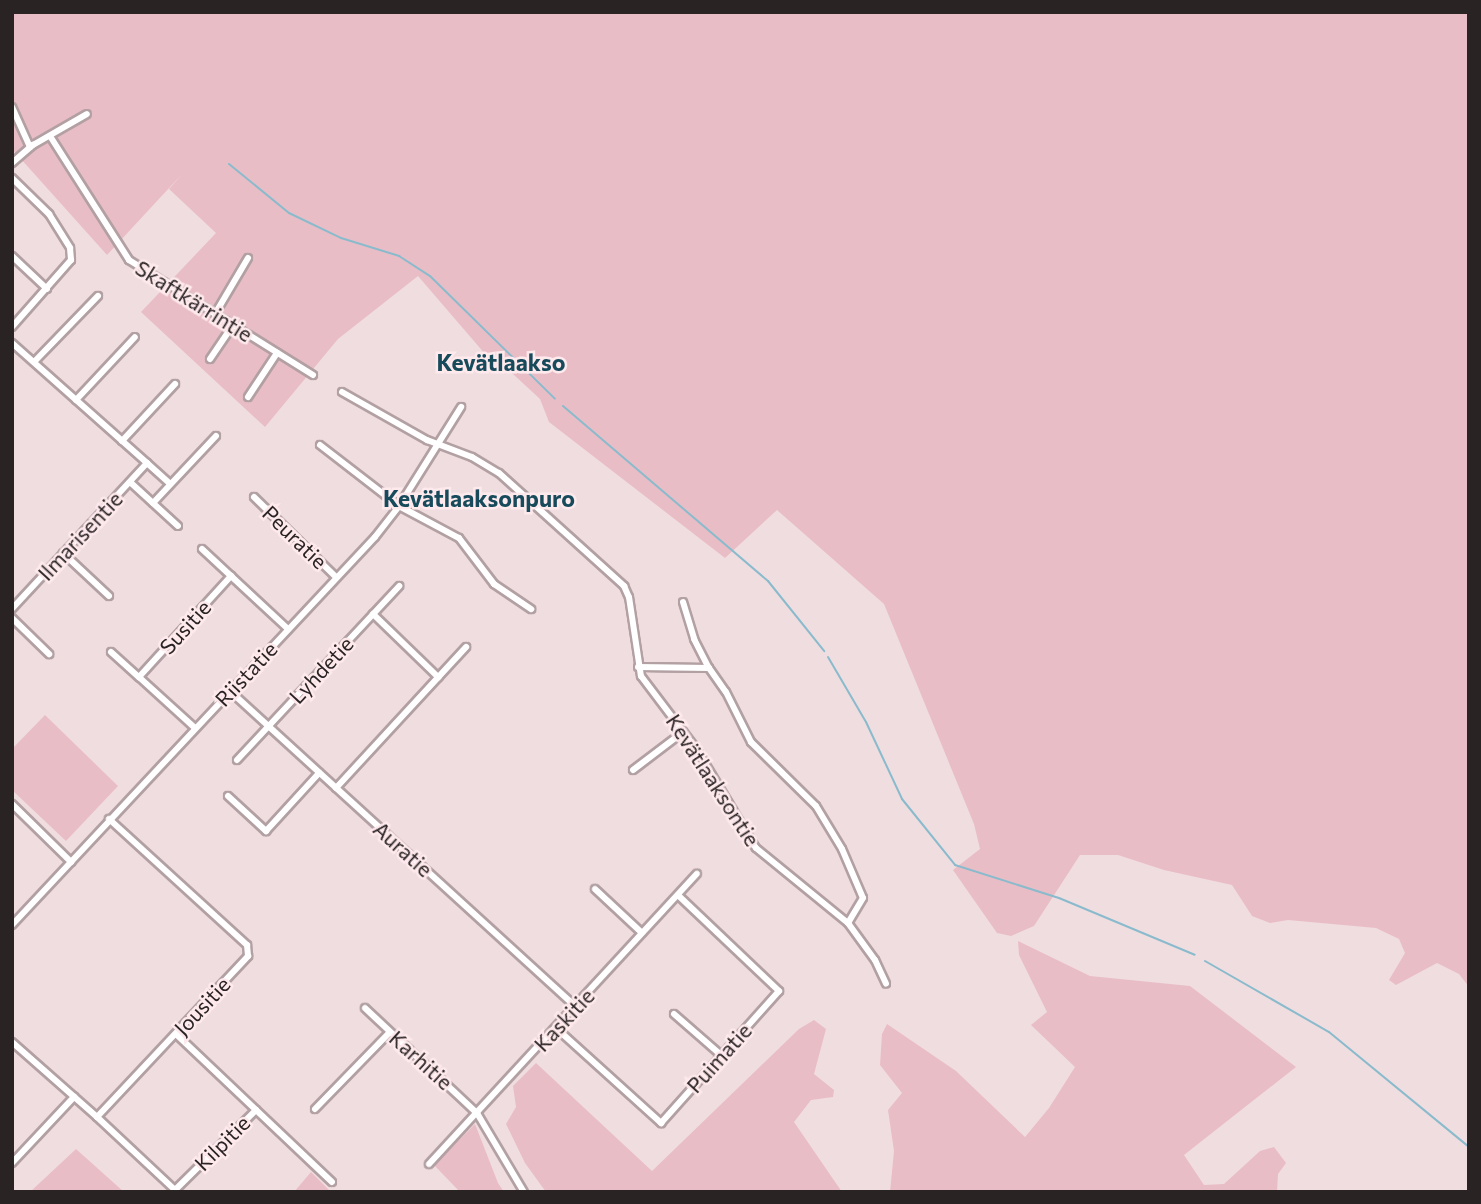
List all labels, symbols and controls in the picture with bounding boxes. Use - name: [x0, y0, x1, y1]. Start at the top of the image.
- street label: Skaftkärrintie: [131, 255, 257, 347]
- district label: Kevätlaakso: [437, 348, 565, 376]
- district label: Kevätlaaksonpuro: [383, 484, 575, 512]
- street label: Ilmarisentie: [33, 486, 127, 586]
- street label: Peuratie: [258, 500, 332, 574]
- street label: Susitie: [154, 595, 216, 659]
- street label: Lyhdetie: [284, 631, 358, 709]
- street label: Riistatie: [210, 637, 282, 711]
- street label: Kevätlaaksontie: [661, 709, 765, 851]
- street label: Auratie: [368, 816, 438, 882]
- street label: Jousitie: [169, 972, 235, 1040]
- street label: Kaskitie: [529, 983, 599, 1057]
- street label: Puimatie: [681, 1018, 757, 1098]
- street label: Karhitie: [384, 1025, 458, 1095]
- street label: Kilpitie: [189, 1110, 255, 1176]

